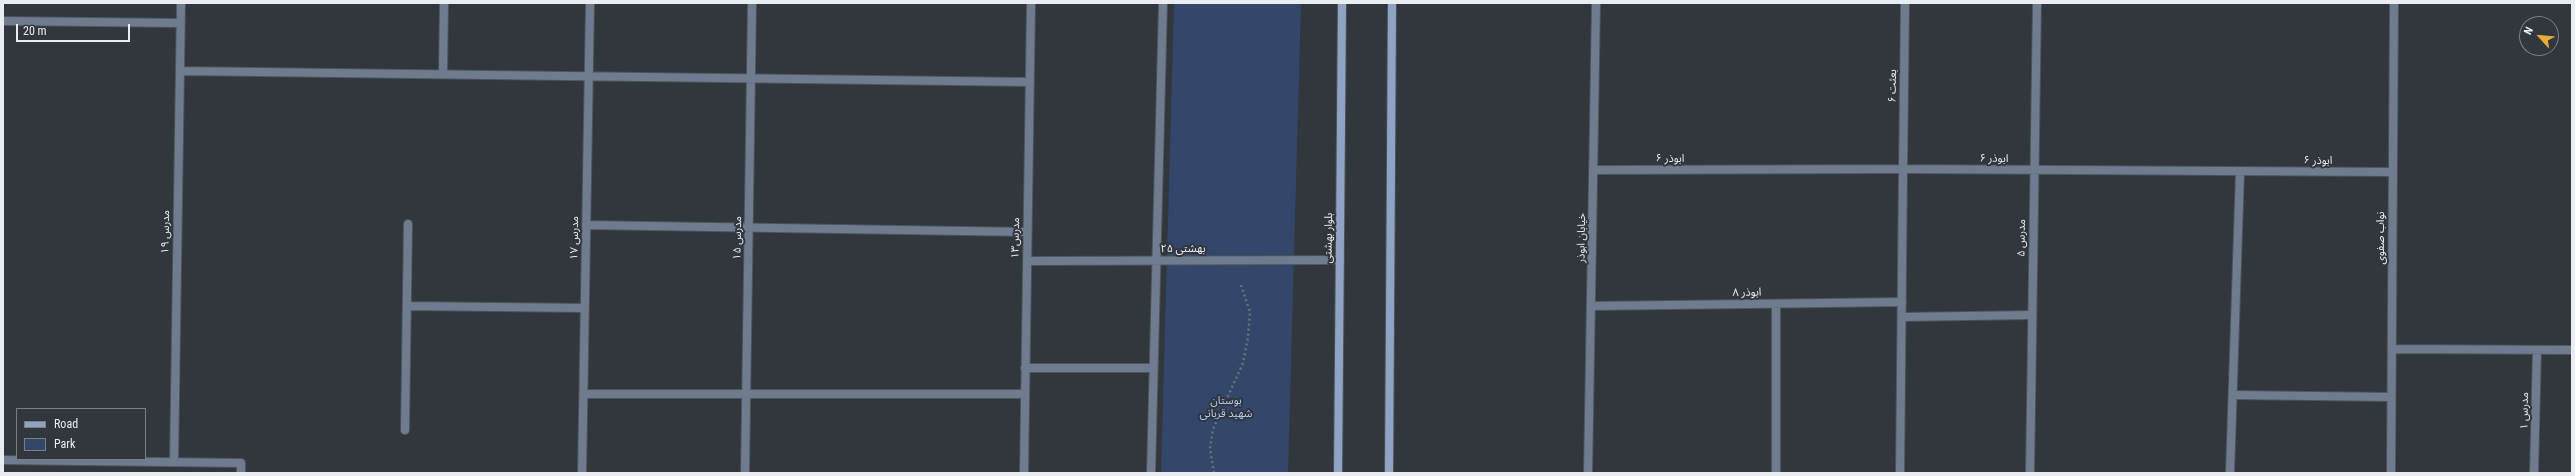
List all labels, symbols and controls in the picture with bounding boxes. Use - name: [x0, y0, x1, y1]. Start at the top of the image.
- scale bar: [18, 16, 132, 42]
- north arrow: [2519, 16, 2559, 56]
- text: 20 m: [23, 24, 47, 38]
- text: N: [2521, 25, 2536, 37]
- street label: بعثت ۶: [1886, 69, 1900, 103]
- street label: ابوذر ۶: [1656, 152, 1684, 166]
- street label: ابوذر ۶: [1979, 152, 2009, 166]
- street label: ابوذر ۶: [2304, 154, 2332, 168]
- street label: مدرس ۱۹: [159, 210, 173, 254]
- street label: نواب صفوی: [2374, 211, 2388, 265]
- street label: بلوار بهشتی: [1322, 213, 1336, 263]
- street label: خیابان ابوذر: [1575, 213, 1589, 263]
- street label: مدرس ۱۷: [568, 216, 582, 260]
- street label: مدرس ۱۵: [731, 216, 745, 260]
- street label: مدرس۱۳: [1009, 217, 1023, 259]
- street label: مدرس ۵: [2015, 219, 2029, 257]
- street label: بهشتی ۲۵: [1160, 242, 1206, 256]
- street label: ابوذر ۸: [1732, 286, 1762, 300]
- street label: مدرس ۱: [2518, 392, 2532, 430]
- park label: بوستان شهید قربانی: [1200, 394, 1252, 420]
- legend: [16, 408, 146, 460]
- text: Road: [54, 417, 78, 431]
- text: Park: [54, 437, 75, 451]

